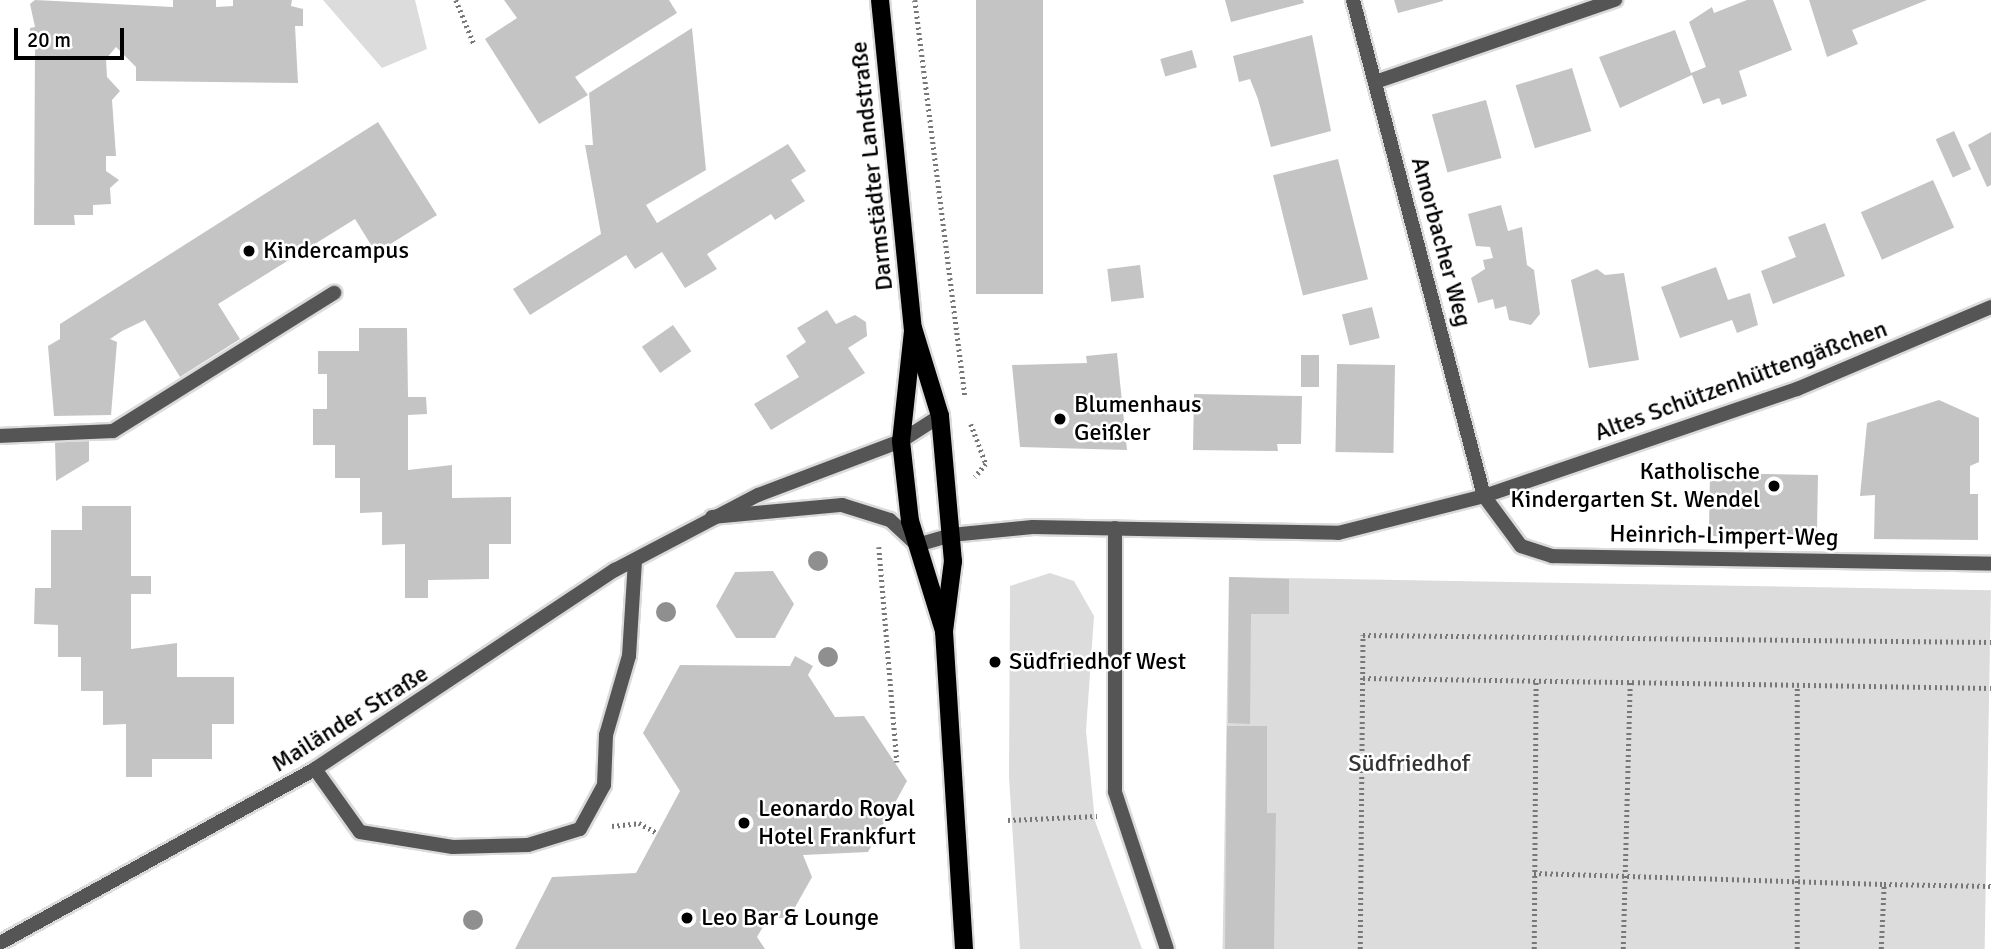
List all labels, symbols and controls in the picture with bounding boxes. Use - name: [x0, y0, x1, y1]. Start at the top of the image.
- scale bar: [18, 14, 128, 58]
- text: 20 m: [27, 27, 71, 53]
- street label: Darmstädter Landstraße: [845, 40, 899, 292]
- street label: Amorbacher Weg: [1405, 154, 1477, 330]
- place label: Kindercampus: [263, 237, 409, 265]
- marker: Kindercampus: [241, 243, 257, 259]
- street label: Altes Schützenhüttengäßchen: [1591, 315, 1891, 447]
- place label: Blumenhaus Geißler: [1074, 391, 1202, 447]
- marker: Blumenhaus Geißler: [1052, 411, 1068, 427]
- place label: Katholische Kindergarten St. Wendel: [1510, 458, 1760, 514]
- marker: Katholische Kindergarten St. Wendel: [1766, 478, 1782, 494]
- street label: Heinrich-Limpert-Weg: [1609, 520, 1839, 552]
- place label: Südfriedhof West: [1009, 648, 1186, 676]
- marker: Südfriedhof West: [987, 654, 1003, 670]
- street label: Mailänder Straße: [267, 659, 433, 779]
- park label: Südfriedhof: [1348, 750, 1470, 778]
- place label: Leonardo Royal Hotel Frankfurt: [758, 795, 916, 851]
- marker: Leonardo Royal Hotel Frankfurt: [736, 815, 752, 831]
- place label: Leo Bar & Lounge: [701, 904, 879, 932]
- marker: Leo Bar & Lounge: [679, 910, 695, 926]

